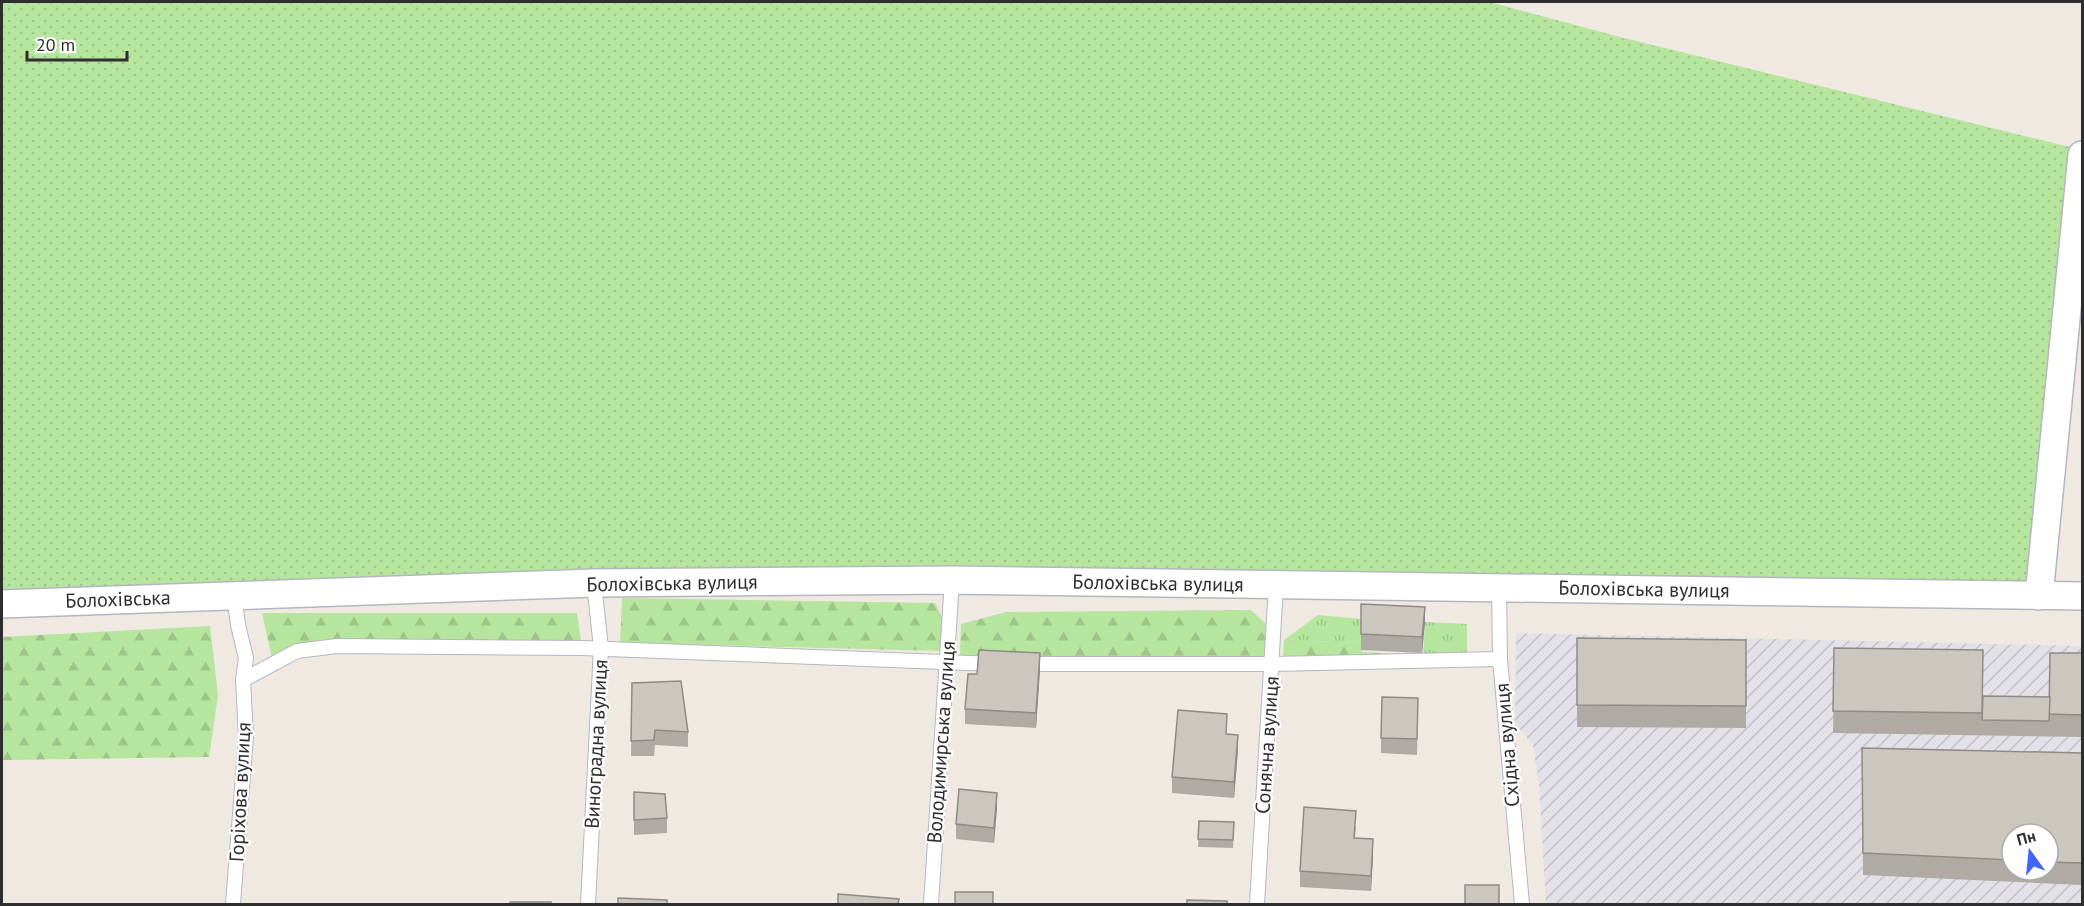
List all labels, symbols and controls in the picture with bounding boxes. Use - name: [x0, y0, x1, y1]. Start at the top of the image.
- scale bar: [27, 24, 128, 62]
- text: 20 m: [36, 33, 75, 56]
- street label: Болохівська вулиця: [586, 569, 758, 597]
- street label: Болохівська вулиця: [1072, 569, 1244, 597]
- street label: Болохівська вулиця: [1558, 575, 1730, 603]
- street label: Болохівська: [65, 584, 171, 614]
- street label: Володимирська вулиця: [921, 640, 961, 844]
- street label: Виноградна вулиця: [579, 659, 613, 829]
- street label: Сонячна вулиця: [1249, 675, 1285, 815]
- street label: Східна вулиця: [1489, 682, 1525, 808]
- street label: Горіхова вулиця: [223, 722, 257, 862]
- north arrow: [2000, 822, 2060, 882]
- text: Пн: [2014, 825, 2038, 850]

